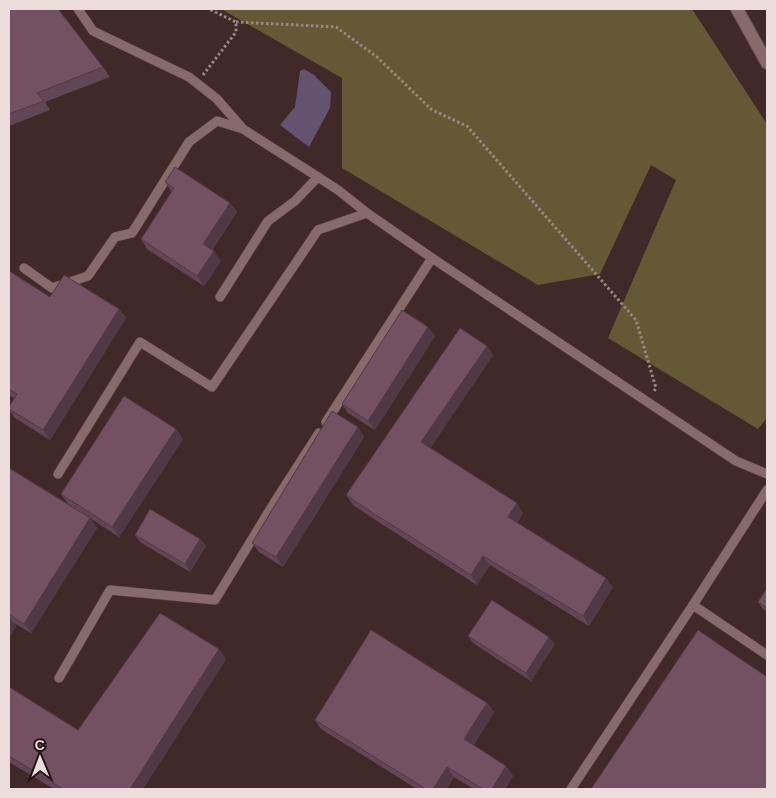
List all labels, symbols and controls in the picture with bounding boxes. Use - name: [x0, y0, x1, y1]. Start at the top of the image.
- north arrow: [15, 733, 65, 783]
- text: С: [35, 737, 45, 753]

